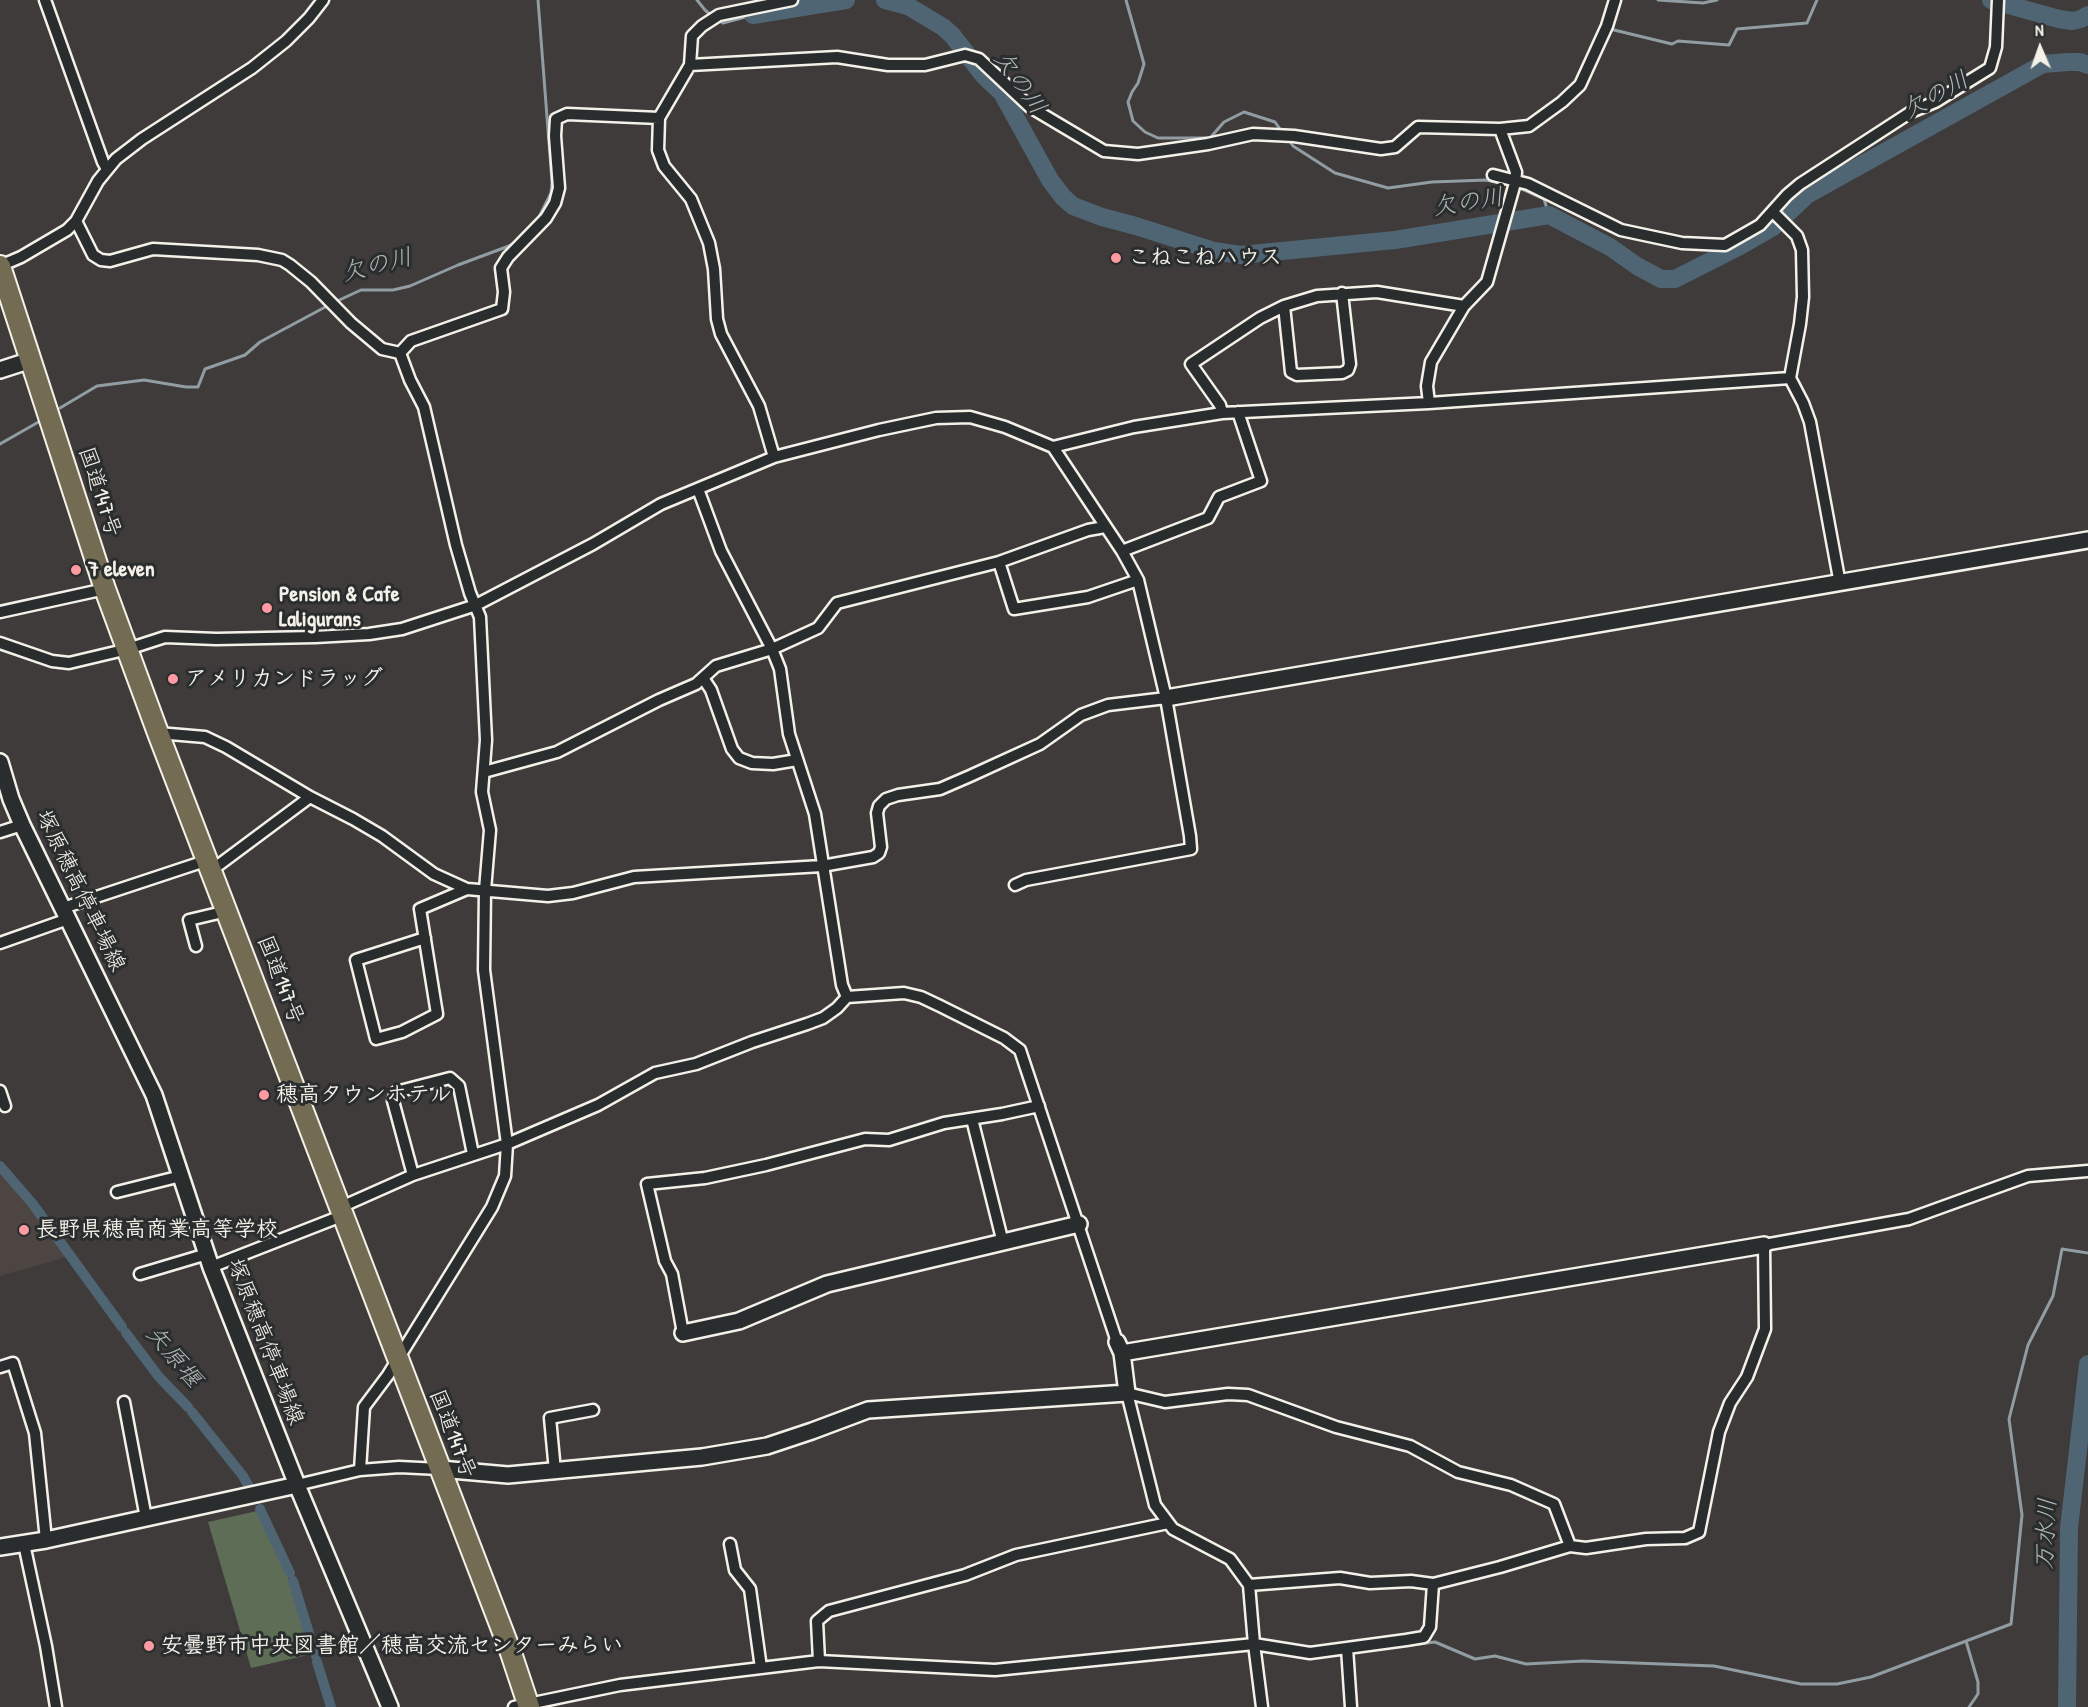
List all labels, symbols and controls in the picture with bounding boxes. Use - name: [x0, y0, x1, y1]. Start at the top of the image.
- north arrow: [2010, 18, 2070, 78]
- text: N: [2035, 19, 2044, 41]
- water label: 欠の川: [987, 45, 1051, 121]
- water label: 欠の川: [1898, 66, 1974, 126]
- water label: 欠の川: [1430, 183, 1506, 223]
- water label: 欠の川: [339, 243, 415, 289]
- place label: こねこねハウス: [1128, 245, 1282, 271]
- marker: こねこねハウス: [1109, 251, 1123, 265]
- street label: 国道147号: [72, 444, 126, 540]
- place label: 7 eleven: [88, 557, 155, 583]
- marker: 7 eleven: [69, 563, 83, 577]
- place label: Pension & Cafe Laligurans: [279, 582, 400, 634]
- marker: Pension & Cafe Laligurans: [260, 601, 274, 615]
- place label: アメリカンドラッグ: [185, 666, 383, 692]
- marker: アメリカンドラッグ: [166, 672, 180, 686]
- street label: 塚原穂高停車場線: [30, 806, 130, 976]
- street label: 国道147号: [251, 932, 309, 1028]
- place label: 穂高タウンホテル: [276, 1082, 452, 1108]
- marker: 穂高タウンホテル: [257, 1088, 271, 1102]
- place label: 長野県穂高商業高等学校: [36, 1217, 278, 1243]
- marker: 長野県穂高商業高等学校: [17, 1223, 31, 1237]
- street label: 塚原穂高停車場線: [221, 1255, 309, 1429]
- water label: 矢原堰: [139, 1320, 207, 1394]
- street label: 国道147号: [423, 1386, 481, 1482]
- water label: 万水川: [2031, 1497, 2063, 1571]
- place label: 安曇野市中央図書館／穂高交流センターみらい: [161, 1633, 623, 1659]
- marker: 安曇野市中央図書館／穂高交流センターみらい: [142, 1639, 156, 1653]

